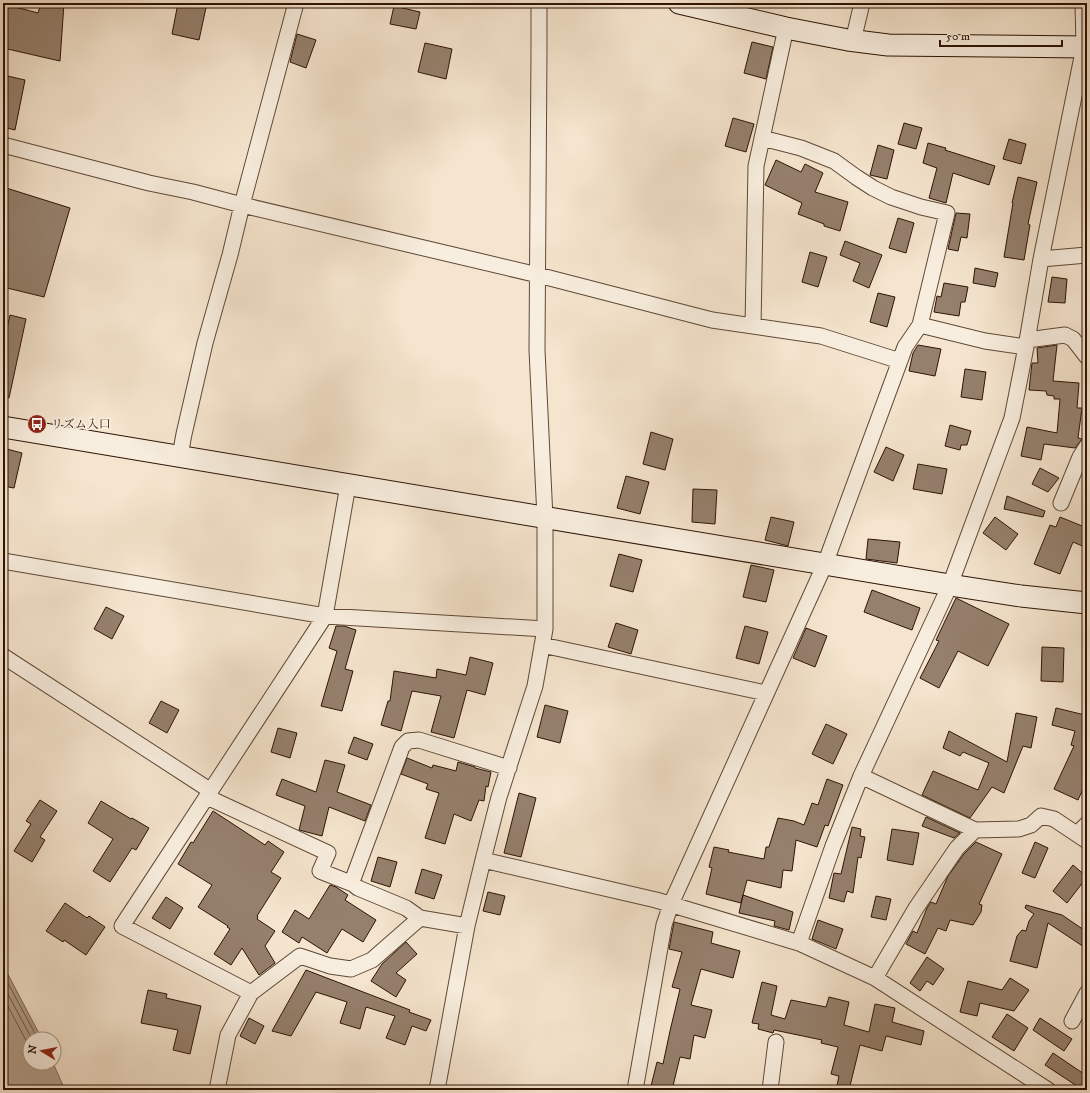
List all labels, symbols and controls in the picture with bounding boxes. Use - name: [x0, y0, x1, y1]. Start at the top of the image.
- scale bar: [940, 22, 1062, 48]
- text: 50 m: [946, 29, 970, 44]
- bus stop icon: リズム入口: [26, 413, 48, 435]
- place label: リズム入口: [51, 417, 111, 432]
- north arrow: [22, 1031, 62, 1071]
- text: N: [25, 1044, 41, 1055]

